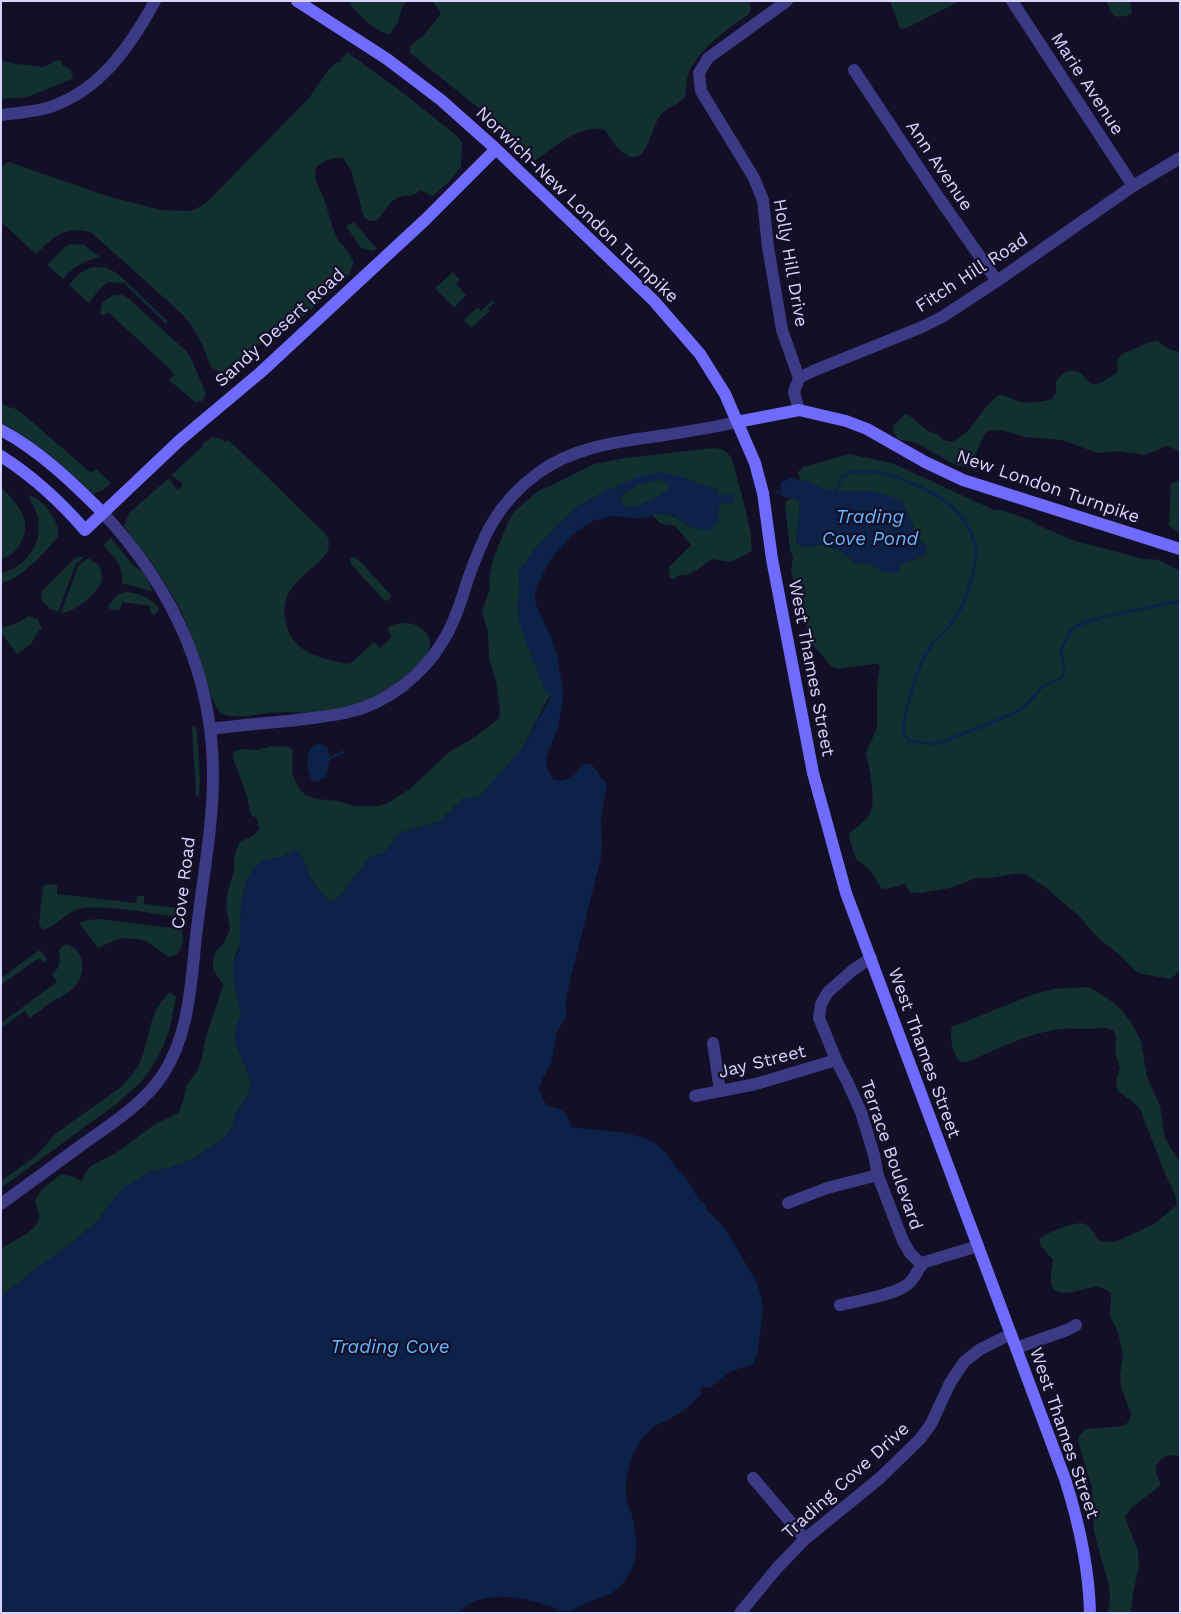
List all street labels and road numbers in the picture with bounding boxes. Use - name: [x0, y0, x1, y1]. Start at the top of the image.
- street label: Marie Avenue: [1046, 29, 1128, 139]
- street label: Norwich-New London Turnpike: [471, 102, 683, 308]
- street label: Ann Avenue: [901, 117, 977, 215]
- street label: Holly Hill Drive: [768, 197, 812, 329]
- street label: Fitch Hill Road: [912, 229, 1032, 317]
- street label: Sandy Desert Road: [211, 264, 349, 392]
- street label: New London Turnpike: [954, 446, 1142, 528]
- street label: West Thames Street: [783, 578, 839, 758]
- street label: Cove Road: [168, 836, 200, 930]
- street label: West Thames Street: [883, 965, 965, 1141]
- street label: Jay Street: [716, 1041, 808, 1083]
- street label: Terrace Boulevard: [855, 1077, 927, 1233]
- street label: West Thames Street: [1025, 1345, 1103, 1521]
- street label: Trading Cove Drive: [778, 1418, 914, 1544]

